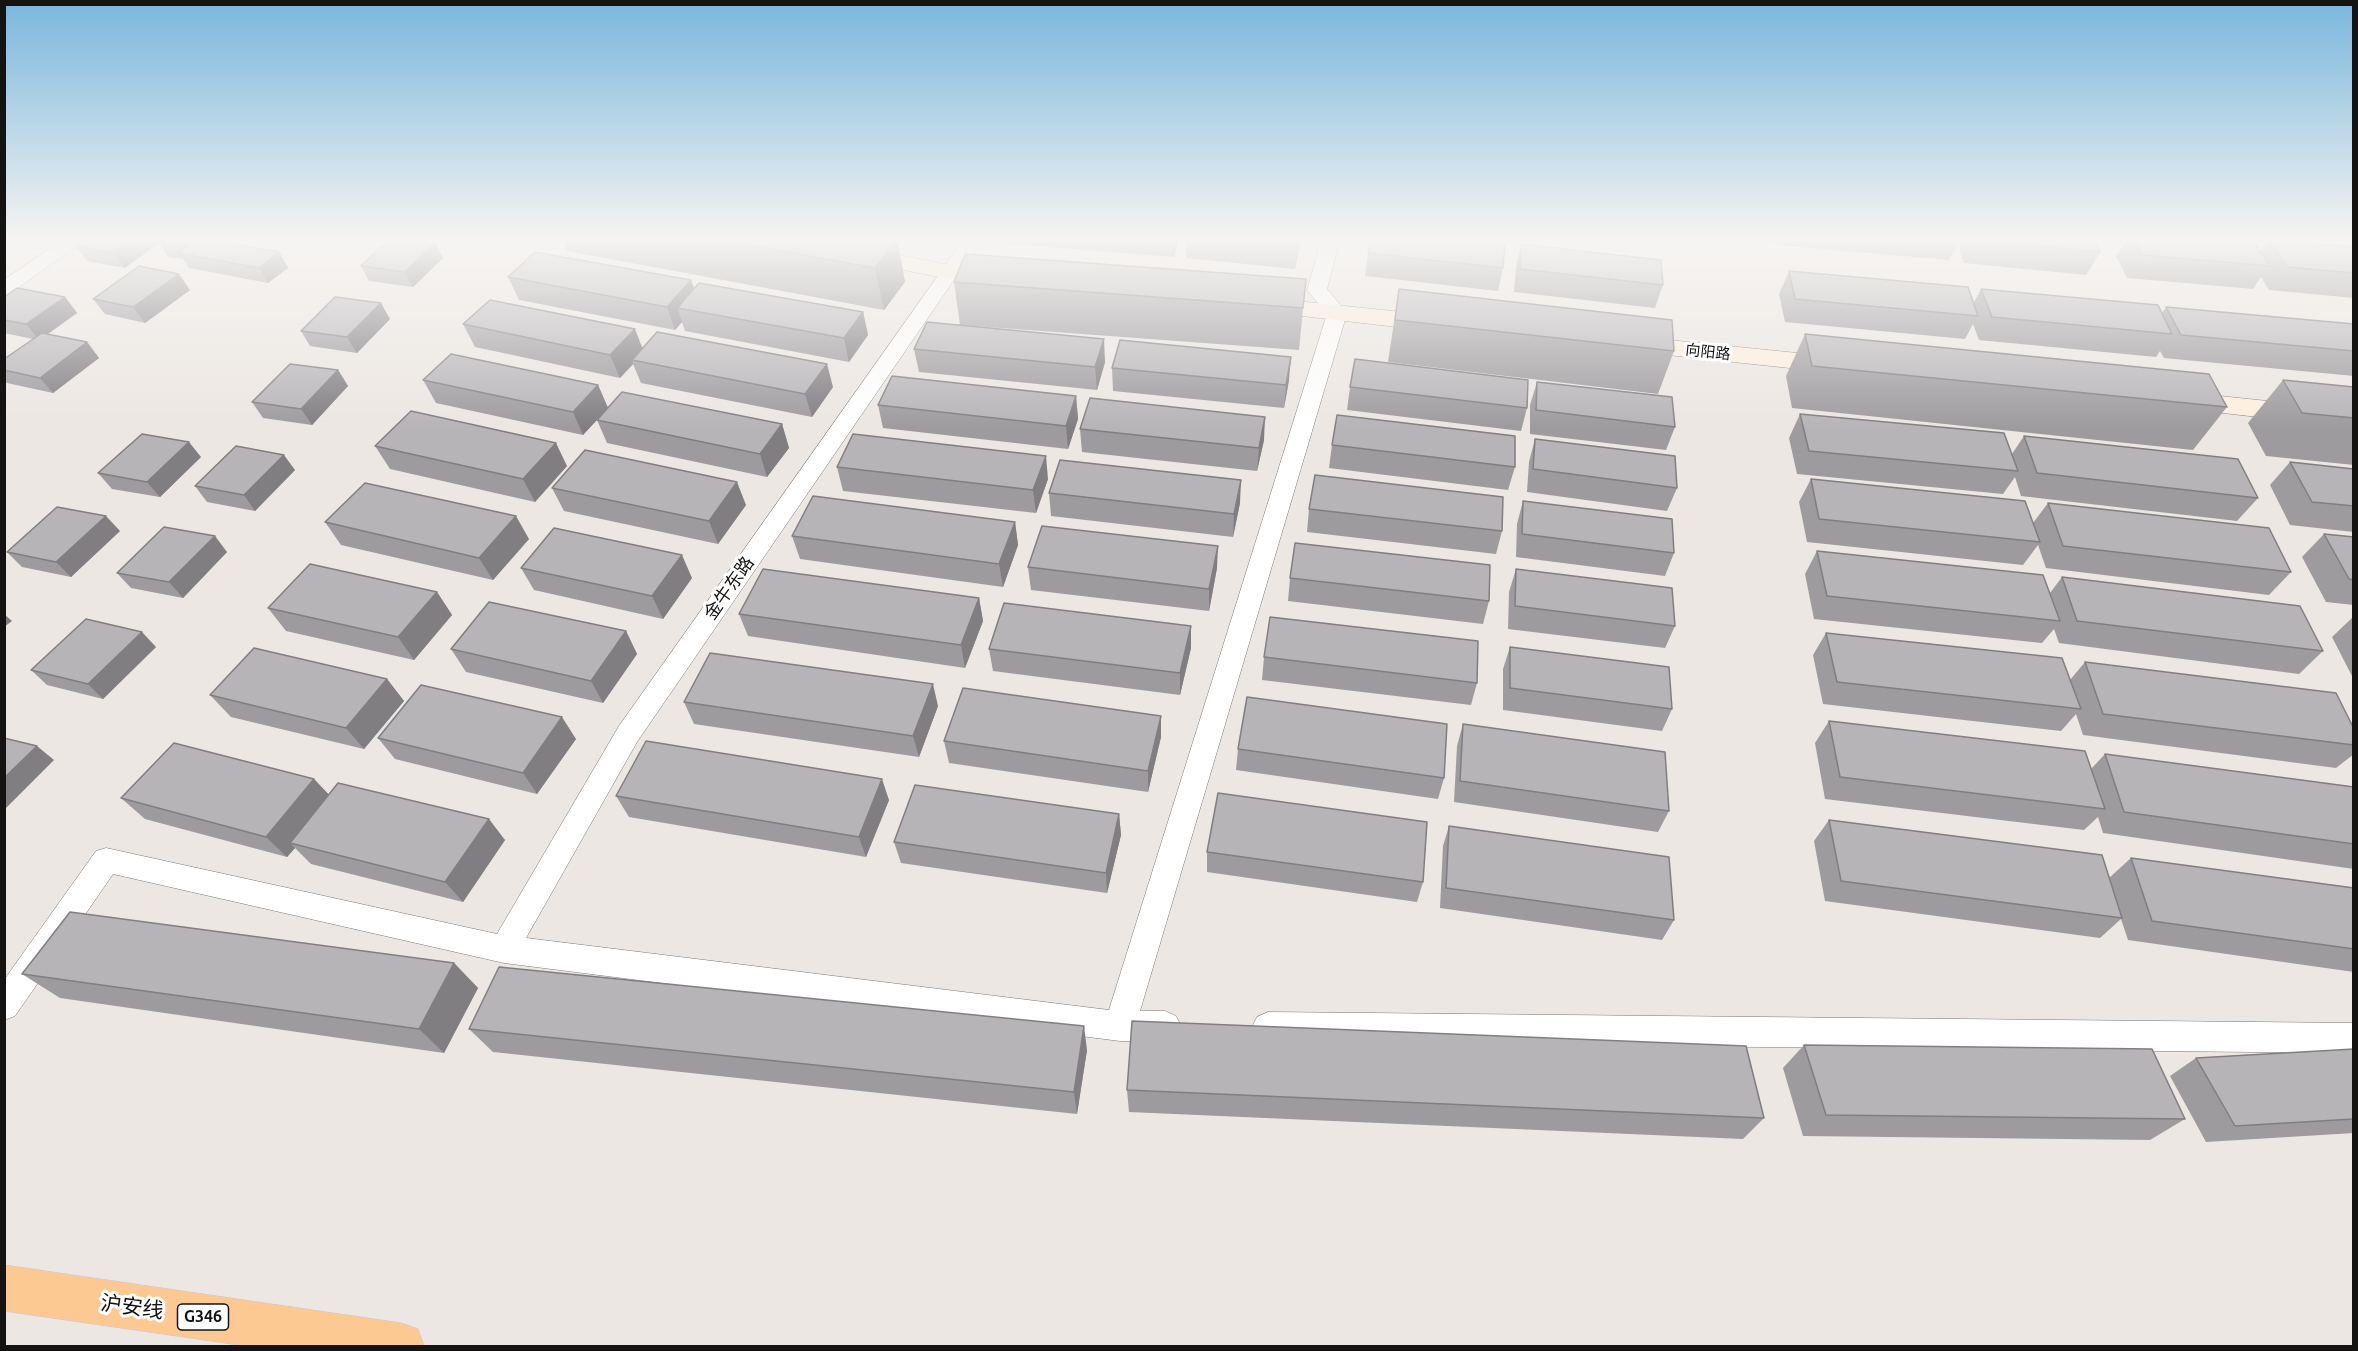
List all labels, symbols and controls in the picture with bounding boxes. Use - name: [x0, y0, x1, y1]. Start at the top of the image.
- street label: 向阳路: [1685, 341, 1731, 363]
- street label: 金牛东路: [700, 552, 758, 624]
- street label: 沪安线: [99, 1290, 165, 1324]
- road number: G346: [178, 1304, 228, 1330]

